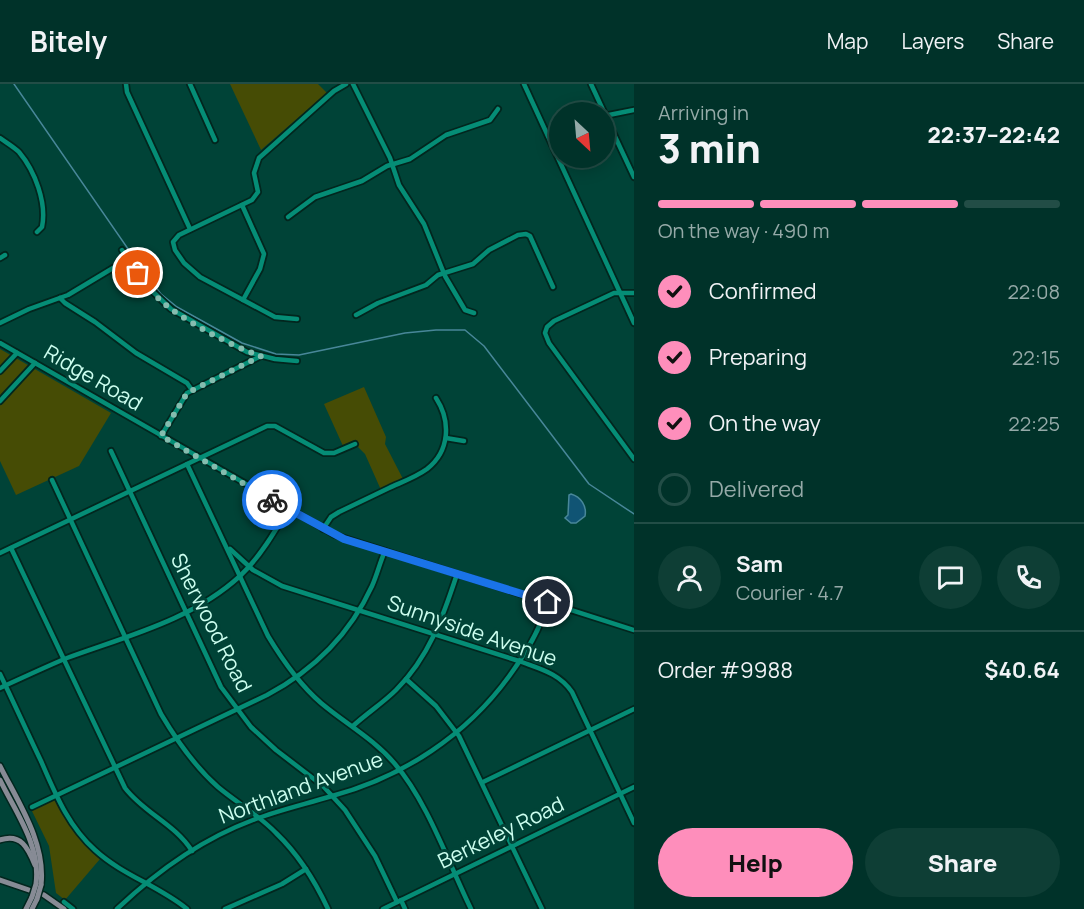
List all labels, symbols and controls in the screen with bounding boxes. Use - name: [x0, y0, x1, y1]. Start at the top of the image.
- text: Bitely: [30, 22, 107, 60]
- text: Map: [827, 27, 868, 55]
- text: Layers: [901, 27, 964, 55]
- text: Share: [997, 27, 1054, 55]
- text: Arriving in: [658, 99, 749, 126]
- north arrow: [549, 102, 615, 168]
- map controls: [549, 102, 615, 168]
- text: 22:37–22:42: [927, 120, 1060, 150]
- text: 3 min: [658, 121, 761, 175]
- text: On the way · 490 m: [658, 217, 829, 244]
- pin: [112, 247, 163, 298]
- icon: bag: [121, 256, 154, 289]
- icon: check: [658, 275, 691, 308]
- text: Confirmed: [709, 276, 817, 306]
- text: 22:08: [1007, 278, 1060, 305]
- street label: Ridge Road: [39, 338, 148, 417]
- icon: check: [658, 341, 691, 374]
- text: Preparing: [709, 342, 807, 372]
- text: 22:15: [1012, 344, 1060, 371]
- icon: check: [658, 407, 691, 440]
- text: On the way: [709, 408, 821, 438]
- text: 22:25: [1008, 410, 1060, 437]
- courier: [242, 470, 302, 530]
- text: Delivered: [709, 474, 804, 504]
- icon: bike: [256, 484, 289, 517]
- button: person: [658, 546, 721, 609]
- button: chat: [919, 546, 982, 609]
- button: phone: [997, 546, 1060, 609]
- street label: Sherwood Road: [165, 548, 259, 697]
- text: Sam: [736, 549, 783, 579]
- pin: [522, 576, 573, 627]
- text: Courier · 4.7: [736, 579, 844, 606]
- icon: home: [531, 585, 564, 618]
- street label: Sunnyside Avenue: [384, 588, 561, 672]
- text: Order #9988: [658, 655, 793, 685]
- text: $40.64: [985, 655, 1060, 685]
- street label: Northland Avenue: [215, 744, 387, 830]
- street label: Berkeley Road: [433, 789, 568, 875]
- button: Help: [658, 828, 853, 897]
- button: Share: [865, 828, 1060, 897]

